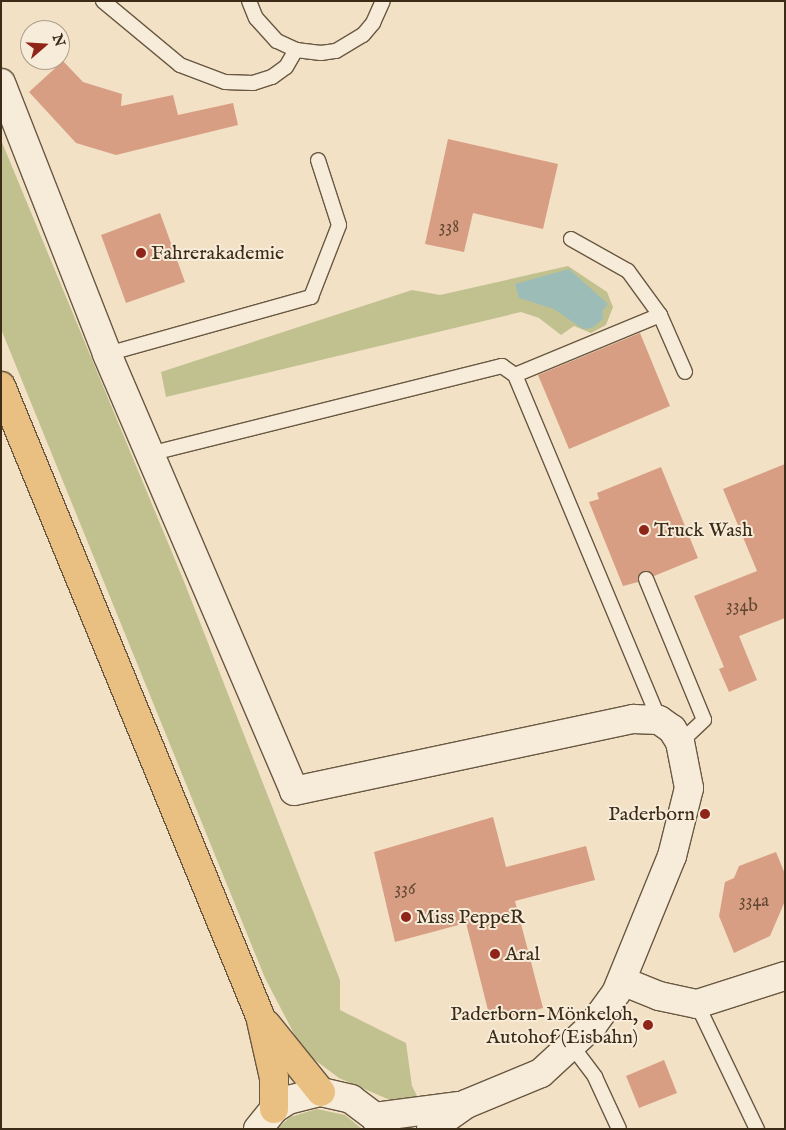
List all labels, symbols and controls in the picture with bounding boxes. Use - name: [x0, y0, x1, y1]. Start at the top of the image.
- north arrow: [20, 20, 70, 70]
- text: N: [48, 32, 69, 49]
- house number: 338: [439, 217, 459, 239]
- place label: Fahrerakademie: [151, 241, 284, 265]
- marker: Fahrerakademie: [135, 247, 147, 259]
- place label: Truck Wash: [654, 518, 753, 542]
- marker: Truck Wash: [638, 524, 650, 536]
- house number: 334b: [726, 596, 758, 618]
- place label: Paderborn: [608, 802, 695, 826]
- marker: Paderborn: [699, 808, 711, 820]
- house number: 336: [394, 879, 416, 901]
- house number: 334a: [739, 891, 769, 913]
- place label: Miss PeppeR: [416, 905, 525, 929]
- marker: Miss PeppeR: [400, 911, 412, 923]
- place label: Aral: [505, 942, 540, 966]
- marker: Aral: [489, 948, 501, 960]
- place label: Paderborn-Mönkeloh, Autohof (Eisbahn): [450, 1002, 638, 1049]
- marker: Paderborn-Mönkeloh, Autohof (Eisbahn): [642, 1019, 654, 1031]

